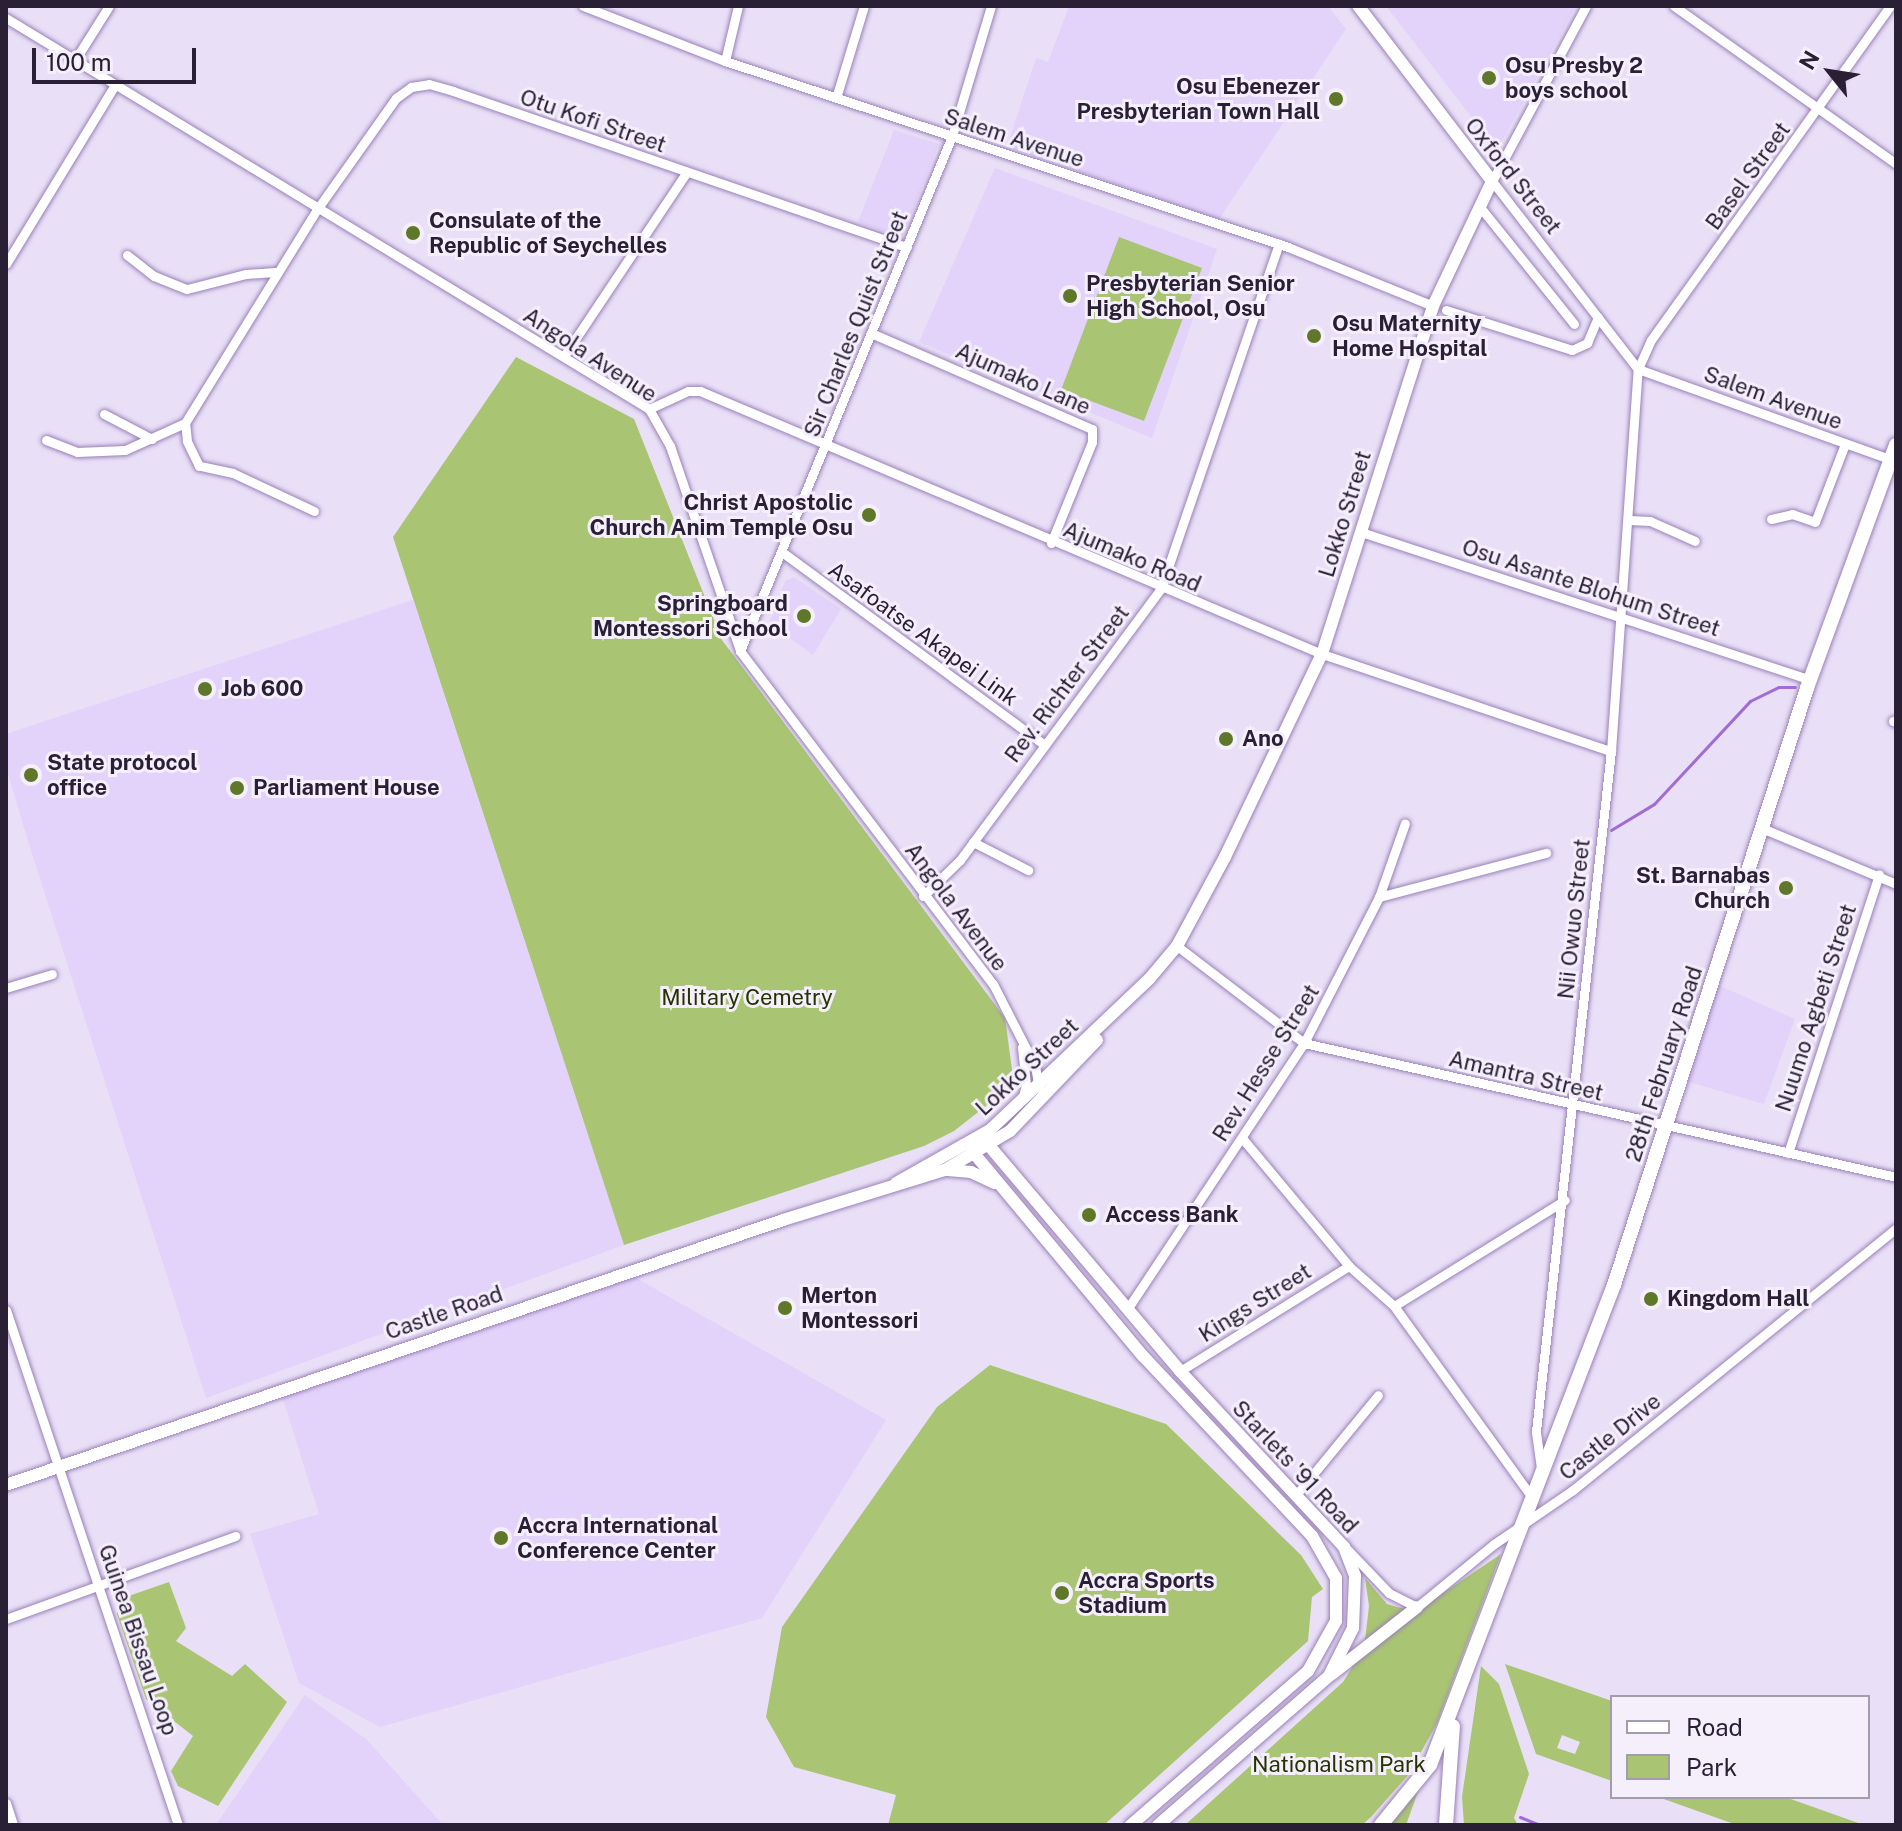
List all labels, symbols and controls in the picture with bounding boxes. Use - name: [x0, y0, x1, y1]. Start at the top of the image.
- scale bar: [36, 32, 200, 82]
- north arrow: [1790, 32, 1870, 112]
- text: N: [1794, 46, 1825, 74]
- text: 100 m: [46, 48, 112, 76]
- place label: Osu Presby 2 boys school: [1505, 52, 1643, 104]
- marker: Osu Presby 2 boys school: [1480, 69, 1498, 87]
- place label: Osu Ebenezer Presbyterian Town Hall: [1076, 73, 1320, 124]
- street label: Otu Kofi Street: [517, 84, 669, 158]
- marker: Osu Ebenezer Presbyterian Town Hall: [1327, 90, 1345, 108]
- street label: Salem Avenue: [941, 103, 1087, 173]
- street label: Oxford Street: [1459, 113, 1567, 239]
- street label: Basel Street: [1700, 117, 1796, 235]
- place label: Consulate of the Republic of Seychelles: [429, 207, 667, 258]
- street label: Sir Charles Quist Street: [798, 207, 914, 441]
- marker: Consulate of the Republic of Seychelles: [404, 224, 422, 242]
- place label: Presbyterian Senior High School, Osu: [1086, 270, 1295, 322]
- marker: Presbyterian Senior High School, Osu: [1061, 287, 1079, 305]
- street label: Angola Avenue: [518, 302, 662, 408]
- place label: Osu Maternity Home Hospital: [1332, 310, 1488, 362]
- marker: Osu Maternity Home Hospital: [1303, 325, 1325, 347]
- street label: Ajumako Lane: [952, 338, 1094, 420]
- street label: Salem Avenue: [1700, 361, 1846, 435]
- street label: Lokko Street: [1313, 448, 1377, 580]
- place label: Christ Apostolic Church Anim Temple Osu: [589, 489, 853, 540]
- marker: Christ Apostolic Church Anim Temple Osu: [860, 506, 878, 524]
- street label: Ajumako Road: [1059, 516, 1205, 598]
- street label: Osu Asante Blohum Street: [1459, 534, 1723, 642]
- street label: Asafoatse Akapei Link: [823, 556, 1023, 712]
- place label: Springboard Montessori School: [593, 590, 788, 642]
- street label: Rev. Richter Street: [999, 600, 1135, 768]
- marker: Springboard Montessori School: [795, 607, 813, 625]
- place label: Job 600: [221, 676, 304, 702]
- marker: Job 600: [196, 680, 214, 698]
- place label: Ano: [1242, 726, 1284, 752]
- marker: Ano: [1217, 730, 1235, 748]
- place label: State protocol office: [47, 749, 198, 800]
- marker: State protocol office: [22, 766, 40, 784]
- place label: Parliament House: [253, 775, 440, 801]
- marker: Parliament House: [228, 779, 246, 797]
- street label: Angola Avenue: [899, 838, 1013, 976]
- street label: Nii Owuo Street: [1552, 838, 1596, 1000]
- place label: St. Barnabas Church: [1636, 862, 1770, 914]
- marker: St. Barnabas Church: [1777, 879, 1795, 897]
- street label: Nuumo Agbeti Street: [1770, 901, 1862, 1115]
- street label: 28th February Road: [1620, 963, 1708, 1165]
- street label: Rev. Hesse Street: [1207, 979, 1325, 1147]
- park label: Military Cemetry: [661, 985, 833, 1011]
- street label: Lokko Street: [970, 1013, 1084, 1121]
- street label: Amantra Street: [1446, 1045, 1606, 1107]
- place label: Access Bank: [1105, 1202, 1239, 1228]
- marker: Access Bank: [1080, 1206, 1098, 1224]
- street label: Kings Street: [1194, 1258, 1316, 1348]
- street label: Castle Road: [382, 1281, 506, 1345]
- place label: Merton Montessori: [801, 1282, 918, 1334]
- place label: Kingdom Hall: [1667, 1286, 1810, 1312]
- marker: Kingdom Hall: [1642, 1290, 1660, 1308]
- marker: Merton Montessori: [776, 1299, 794, 1317]
- street label: Castle Drive: [1554, 1388, 1666, 1486]
- street label: Starlets '91 Road: [1227, 1395, 1363, 1539]
- place label: Accra International Conference Center: [517, 1512, 718, 1564]
- marker: Accra International Conference Center: [492, 1529, 510, 1547]
- street label: Guinea Bissau Loop: [93, 1541, 183, 1739]
- place label: Accra Sports Stadium: [1078, 1567, 1215, 1618]
- marker: Accra Sports Stadium: [1053, 1584, 1071, 1602]
- legend: [1610, 1695, 1870, 1799]
- text: Road: [1686, 1713, 1743, 1741]
- park label: Nationalism Park: [1252, 1752, 1426, 1778]
- text: Park: [1686, 1753, 1737, 1781]

